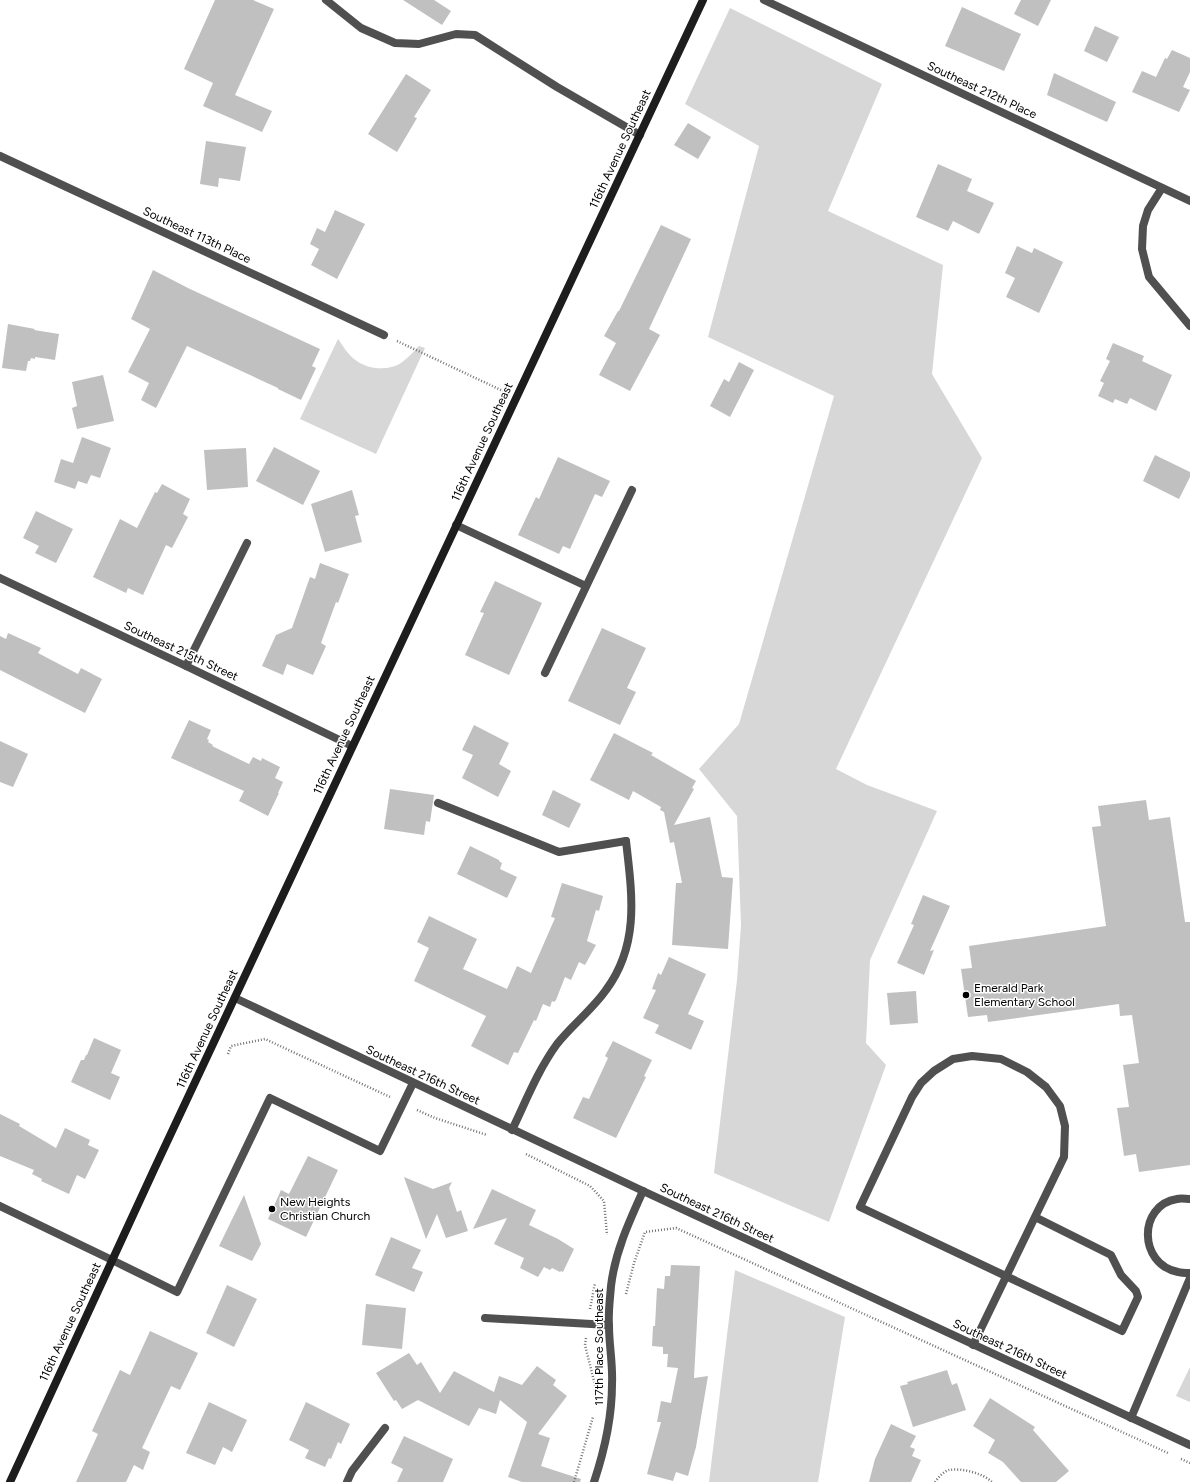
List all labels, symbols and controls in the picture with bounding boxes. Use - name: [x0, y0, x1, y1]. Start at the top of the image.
- street label: Southeast 212th Place: [925, 58, 1039, 122]
- street label: 116th Avenue Southeast: [586, 87, 654, 211]
- street label: Southeast 113th Place: [141, 204, 254, 266]
- street label: 116th Avenue Southeast: [448, 380, 516, 504]
- street label: Southeast 215th Street: [122, 618, 241, 684]
- street label: 116th Avenue Southeast: [310, 673, 378, 797]
- street label: 116th Avenue Southeast: [173, 967, 241, 1091]
- place label: Emerald Park Elementary School: [974, 981, 1075, 1009]
- marker: Emerald Park Elementary School: [961, 990, 971, 1000]
- street label: Southeast 216th Street: [364, 1042, 483, 1108]
- street label: Southeast 216th Street: [658, 1180, 777, 1246]
- place label: New Heights Christian Church: [280, 1195, 370, 1223]
- marker: New Heights Christian Church: [267, 1204, 277, 1214]
- street label: 116th Avenue Southeast: [36, 1260, 104, 1384]
- street label: 117th Place Southeast: [592, 1288, 606, 1406]
- street label: Southeast 216th Street: [951, 1316, 1070, 1382]

